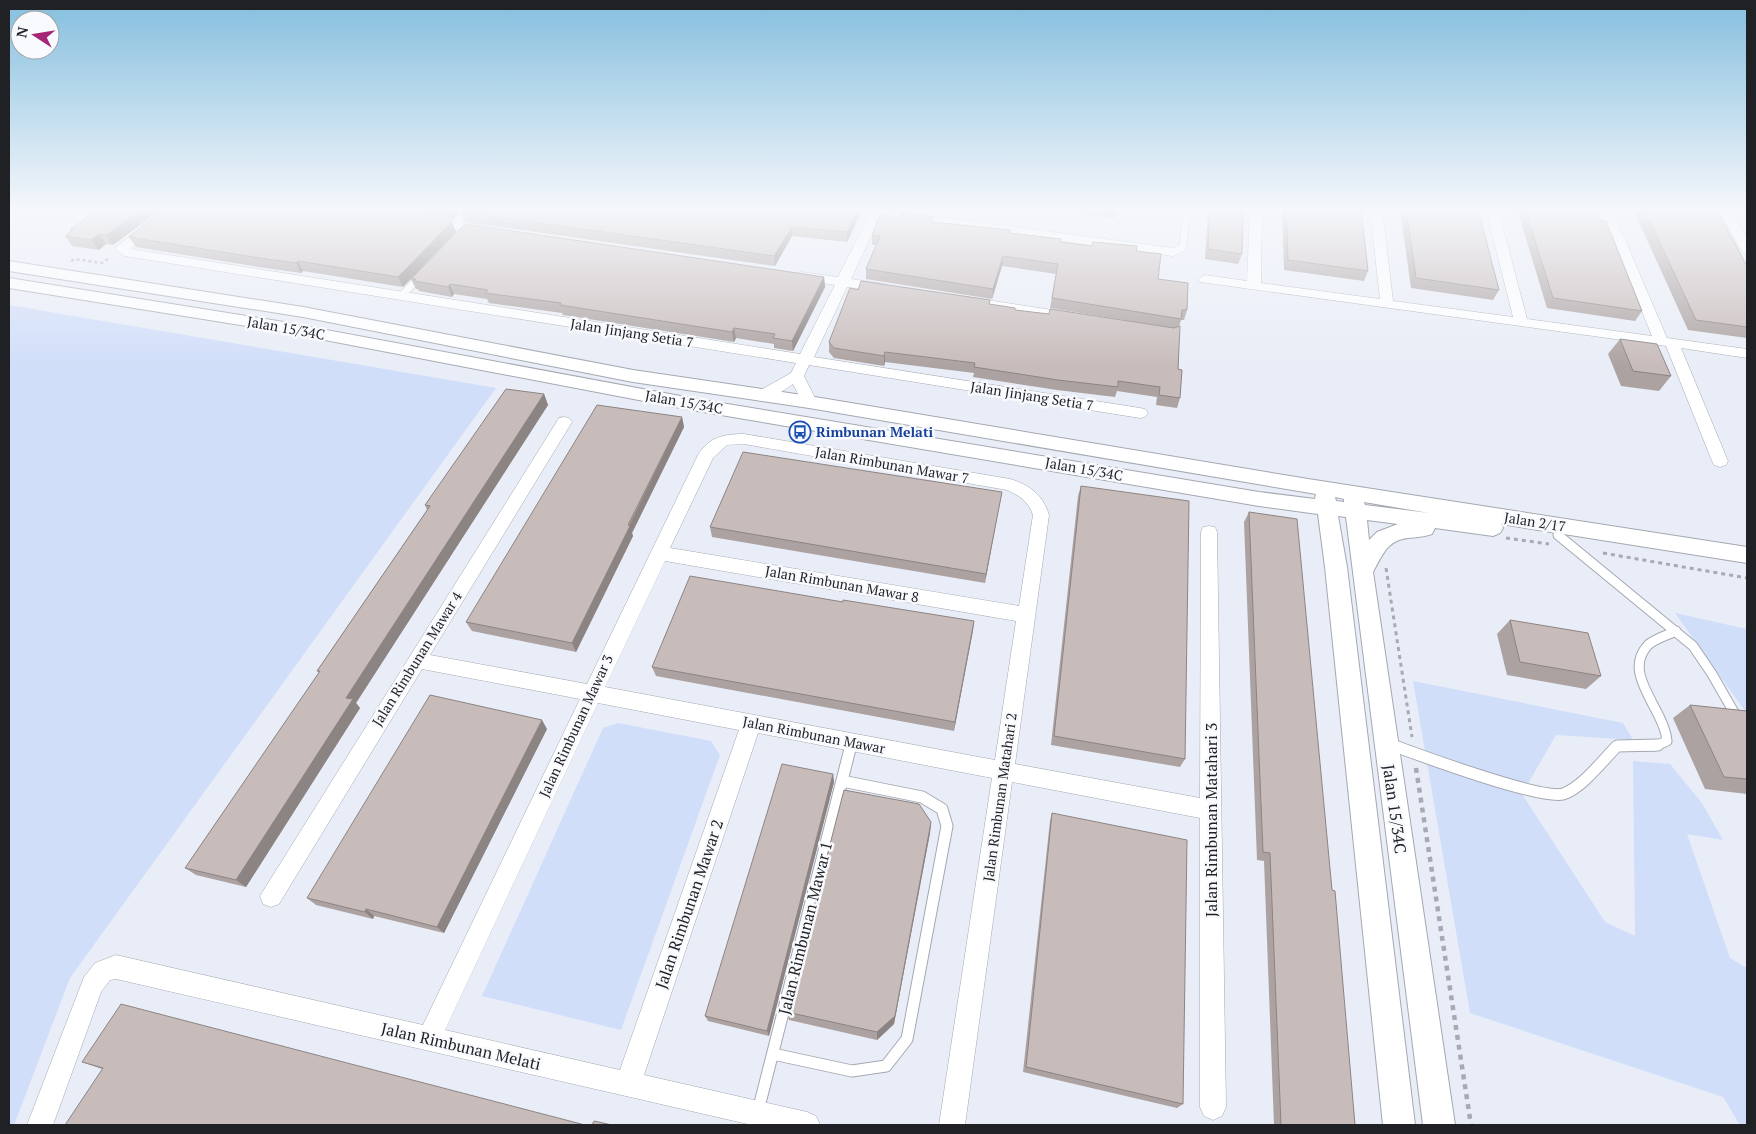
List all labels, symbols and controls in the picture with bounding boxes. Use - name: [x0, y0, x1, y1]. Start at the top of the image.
- north arrow: [10, 10, 60, 60]
- text: N: [11, 25, 32, 39]
- street label: Jalan 15/34C: [246, 311, 326, 344]
- street label: Jalan Jinjang Setia 7: [569, 313, 695, 352]
- street label: Jalan Jinjang Setia 7: [969, 376, 1095, 415]
- street label: Jalan 15/34C: [644, 385, 724, 418]
- bus stop icon: Rimbunan Melati: [788, 420, 812, 444]
- place label: Rimbunan Melati: [816, 422, 933, 441]
- street label: Jalan Rimbunan Mawar 7: [814, 442, 970, 487]
- street label: Jalan 15/34C: [1044, 452, 1124, 485]
- street label: Jalan 2/17: [1503, 507, 1567, 536]
- street label: Jalan Rimbunan Mawar 8: [764, 561, 920, 606]
- street label: Jalan Rimbunan Mawar 4: [367, 587, 466, 730]
- street label: Jalan Rimbunan Mawar 3: [534, 651, 617, 800]
- street label: Jalan Rimbunan Mawar: [741, 711, 888, 758]
- street label: Jalan Rimbunan Matahari 2: [978, 711, 1021, 882]
- street label: Jalan Rimbunan Matahari 3: [1200, 723, 1222, 917]
- street label: Jalan 15/34C: [1378, 763, 1412, 855]
- street label: Jalan Rimbunan Mawar 2: [650, 816, 728, 992]
- street label: Jalan Rimbunan Mawar 1: [773, 839, 837, 1017]
- street label: Jalan Rimbunan Melati: [379, 1017, 543, 1075]

